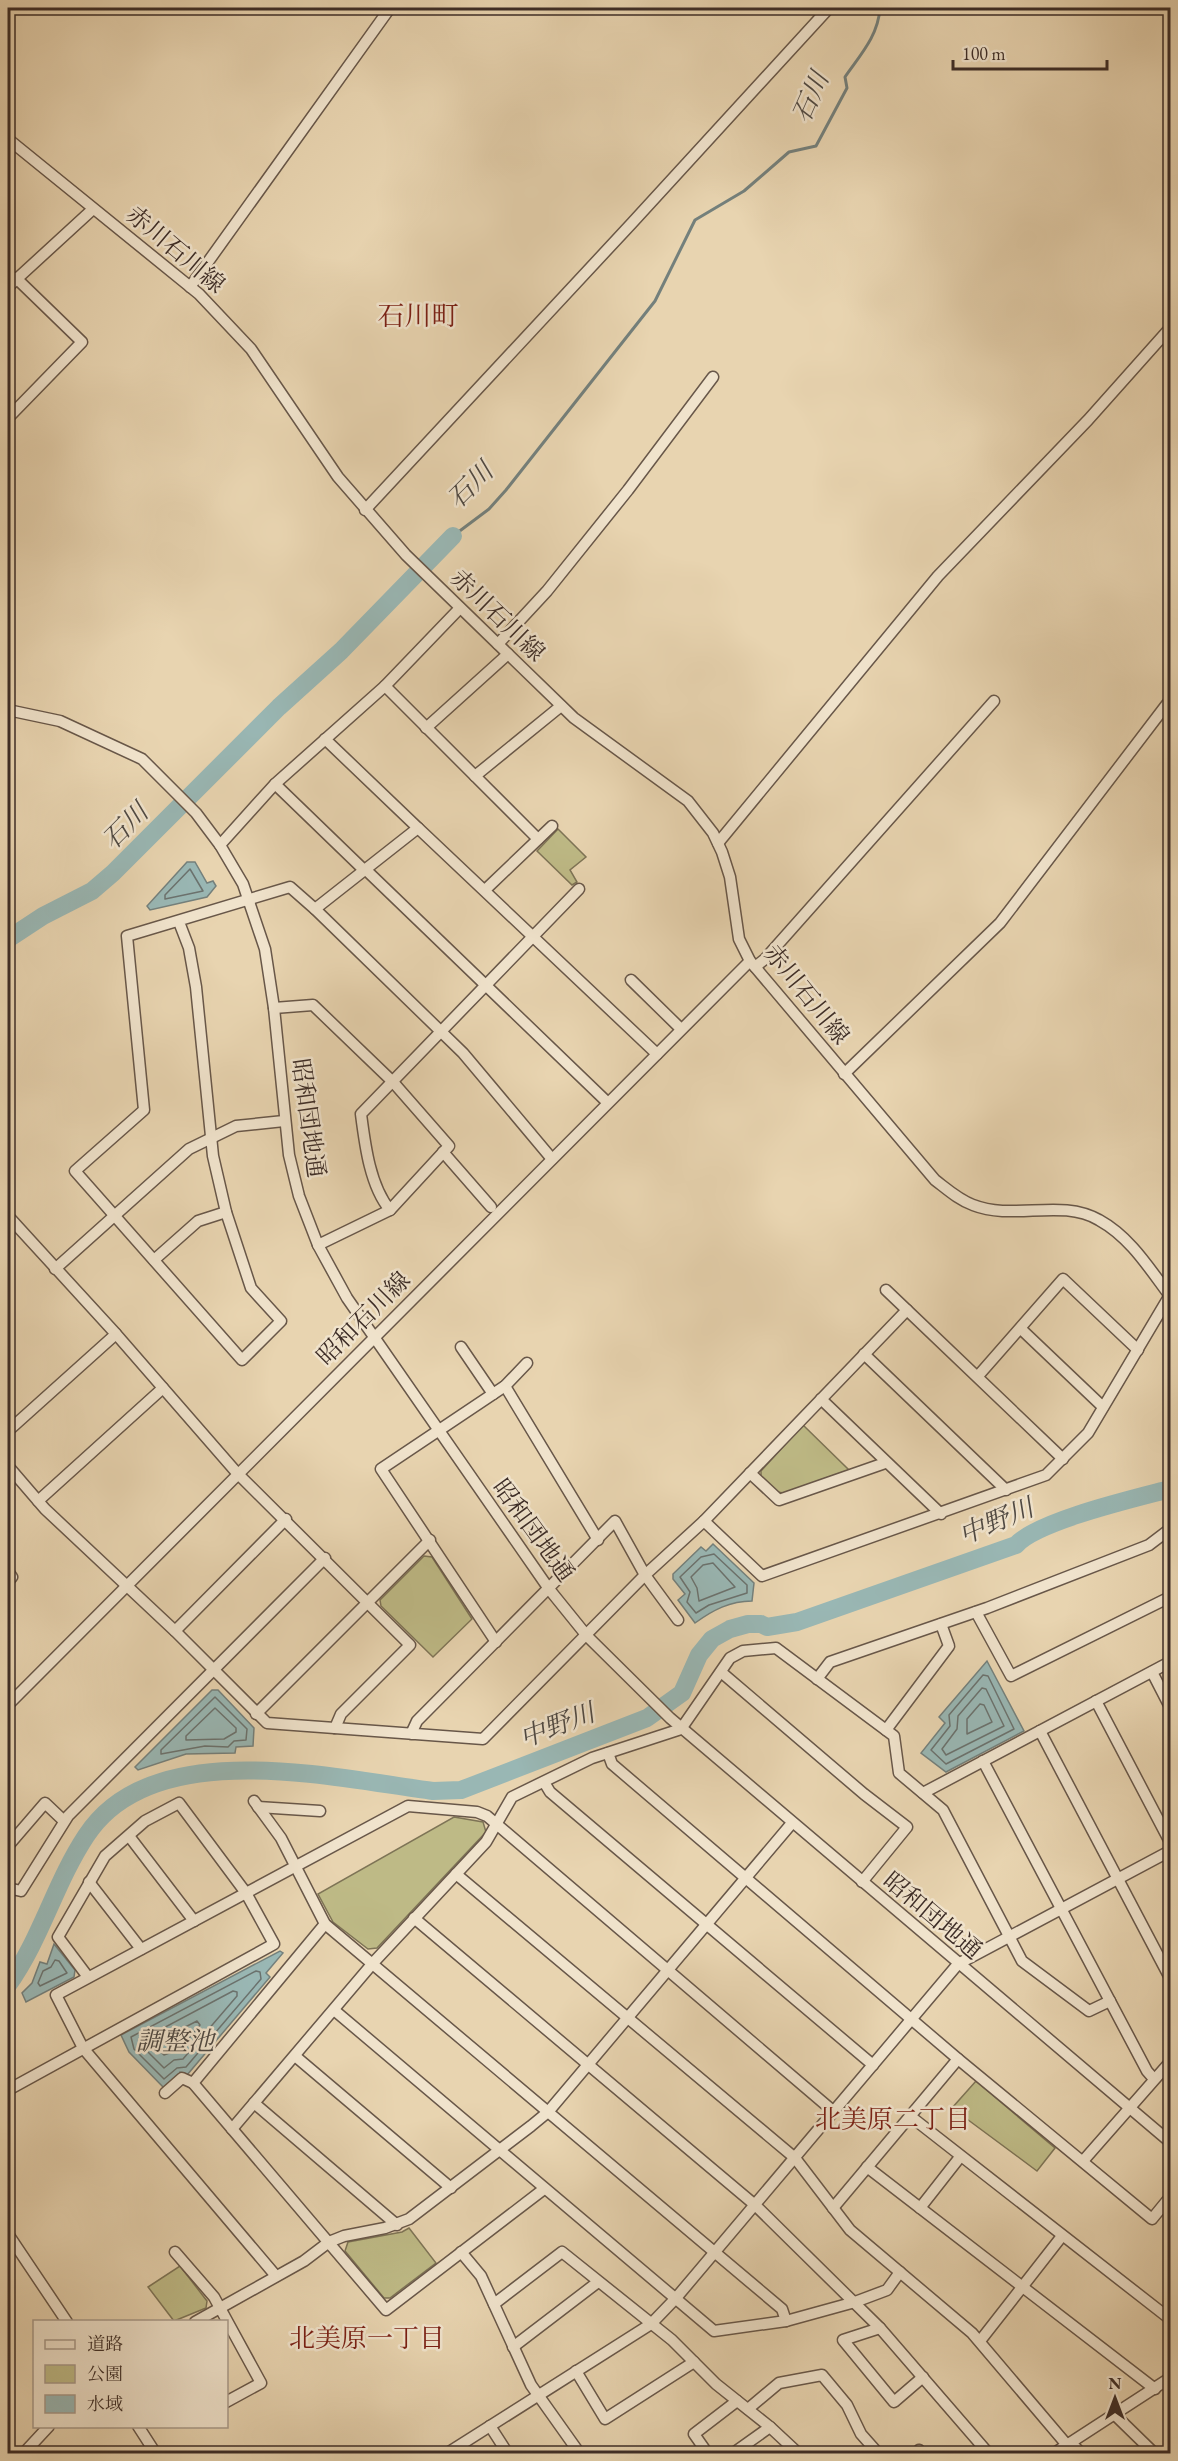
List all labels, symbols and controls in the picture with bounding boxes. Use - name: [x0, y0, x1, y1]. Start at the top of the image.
- scale bar: [953, 33, 1108, 71]
- text: 100 m: [962, 42, 1006, 65]
- water label: 石川: [784, 64, 837, 128]
- street label: 赤川石川線: [120, 199, 232, 299]
- district label: 石川町: [378, 298, 459, 333]
- water label: 石川: [440, 452, 503, 515]
- street label: 赤川石川線: [444, 562, 552, 668]
- water label: 石川: [95, 793, 158, 856]
- street label: 赤川石川線: [757, 938, 857, 1050]
- street label: 昭和団地通: [285, 1056, 333, 1180]
- street label: 昭和石川線: [310, 1265, 416, 1371]
- street label: 昭和団地通: [486, 1472, 582, 1588]
- water label: 中野川: [953, 1489, 1041, 1552]
- water label: 中野川: [514, 1694, 602, 1755]
- street label: 昭和団地通: [877, 1865, 989, 1965]
- water label: 調整池: [136, 2024, 217, 2058]
- district label: 北美原二丁目: [815, 2102, 971, 2136]
- legend: [33, 2320, 228, 2428]
- district label: 北美原一丁目: [289, 2321, 445, 2355]
- text: 道路: [87, 2332, 123, 2355]
- text: 公園: [87, 2362, 123, 2385]
- north arrow: [1085, 2368, 1145, 2428]
- text: N: [1109, 2373, 1122, 2394]
- text: 水域: [87, 2392, 123, 2415]

